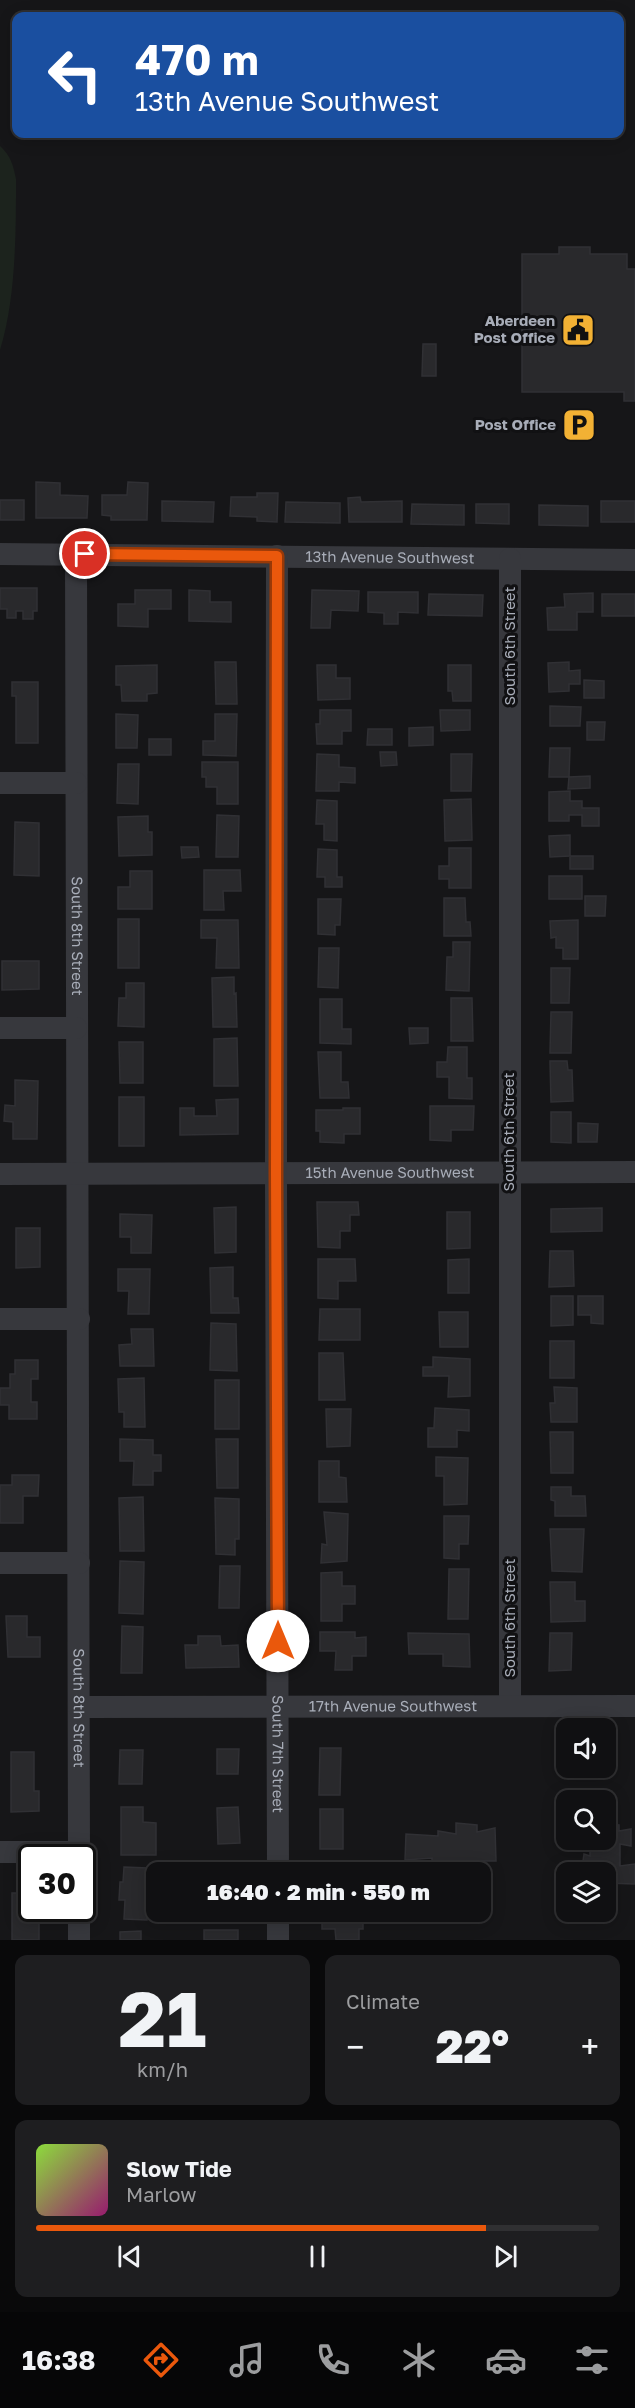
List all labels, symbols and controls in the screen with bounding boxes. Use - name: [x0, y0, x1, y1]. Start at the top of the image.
- text: 470 m: [135, 34, 259, 84]
- icon: left: [36, 36, 114, 114]
- text: 13th Avenue Southwest: [135, 85, 439, 117]
- place label: Aberdeen Post Office: [474, 311, 555, 346]
- public building icon: Aberdeen Post Office: [560, 312, 596, 348]
- parking icon: Post Office: [561, 407, 597, 443]
- place label: Post Office: [475, 415, 556, 433]
- pin: [59, 528, 110, 579]
- icon: arrive: [68, 537, 101, 570]
- street label: 13th Avenue Southwest: [305, 547, 475, 566]
- street label: South 6th Street: [500, 586, 518, 706]
- street label: South 8th Street: [69, 876, 87, 996]
- street label: South 6th Street: [499, 1072, 517, 1192]
- street label: 15th Avenue Southwest: [305, 1163, 475, 1181]
- street label: South 6th Street: [500, 1558, 518, 1678]
- position arrow: [246, 1609, 310, 1673]
- street label: South 8th Street: [71, 1648, 89, 1768]
- street label: South 7th Street: [269, 1695, 288, 1813]
- street label: 17th Avenue Southwest: [309, 1696, 477, 1715]
- map controls: [556, 1718, 616, 1922]
- button: sound: [556, 1718, 616, 1778]
- button: search: [556, 1790, 616, 1850]
- speed limit sign: 30: [18, 1844, 96, 1922]
- button: layers: [556, 1862, 616, 1922]
- text: 16:40 · 2 min · 550 m: [207, 1878, 430, 1905]
- text: 21: [119, 1971, 206, 2064]
- text: Climate: [346, 1989, 420, 2013]
- text: 22°: [436, 2019, 509, 2073]
- text: −: [346, 2027, 364, 2066]
- text: +: [581, 2027, 599, 2066]
- text: km/h: [137, 2057, 188, 2081]
- text: Slow Tide: [126, 2155, 232, 2182]
- text: Marlow: [126, 2182, 197, 2206]
- icon: previous: [113, 2240, 146, 2273]
- icon: pause: [301, 2240, 334, 2273]
- icon: next: [489, 2240, 522, 2273]
- icon: directions: [140, 2339, 182, 2381]
- icon: music: [226, 2339, 268, 2381]
- icon: phone: [312, 2339, 354, 2381]
- icon: climate: [398, 2339, 440, 2381]
- icon: car: [485, 2339, 527, 2381]
- icon: filters: [571, 2339, 613, 2381]
- text: 16:38: [22, 2344, 96, 2376]

